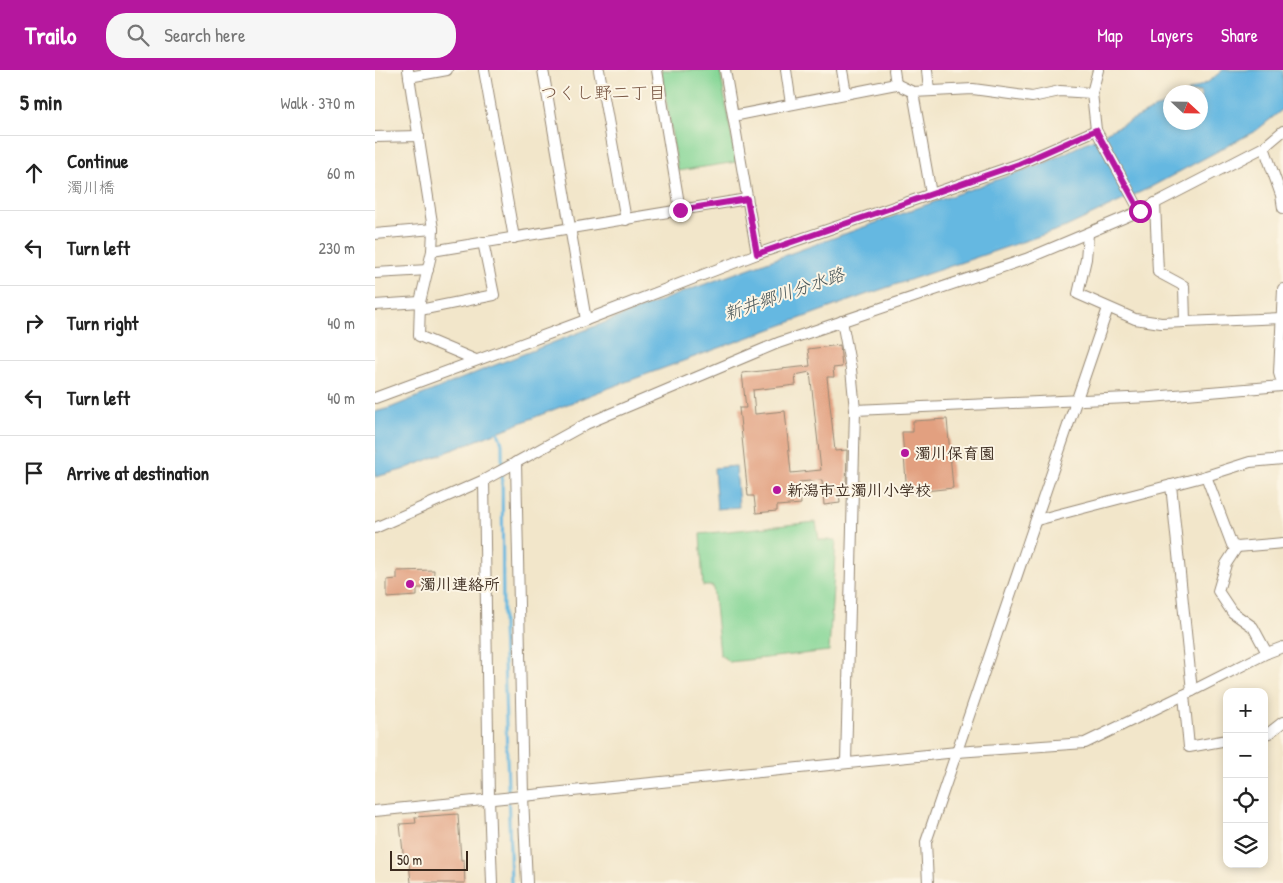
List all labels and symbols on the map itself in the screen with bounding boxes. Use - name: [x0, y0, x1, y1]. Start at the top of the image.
- district label: つくし野二丁目: [540, 80, 666, 105]
- north arrow: [1163, 85, 1208, 130]
- route end: [669, 199, 692, 222]
- route start: [1129, 200, 1152, 223]
- water label: 新井郷川分水路: [720, 261, 848, 326]
- place label: 濁川保育園: [915, 442, 995, 464]
- marker: 濁川保育園: [899, 447, 911, 459]
- place label: 新潟市立濁川小学校: [787, 479, 931, 501]
- marker: 新潟市立濁川小学校: [771, 484, 783, 496]
- place label: 濁川連絡所: [420, 573, 500, 595]
- marker: 濁川連絡所: [404, 578, 416, 590]
- scale bar: [390, 848, 467, 871]

